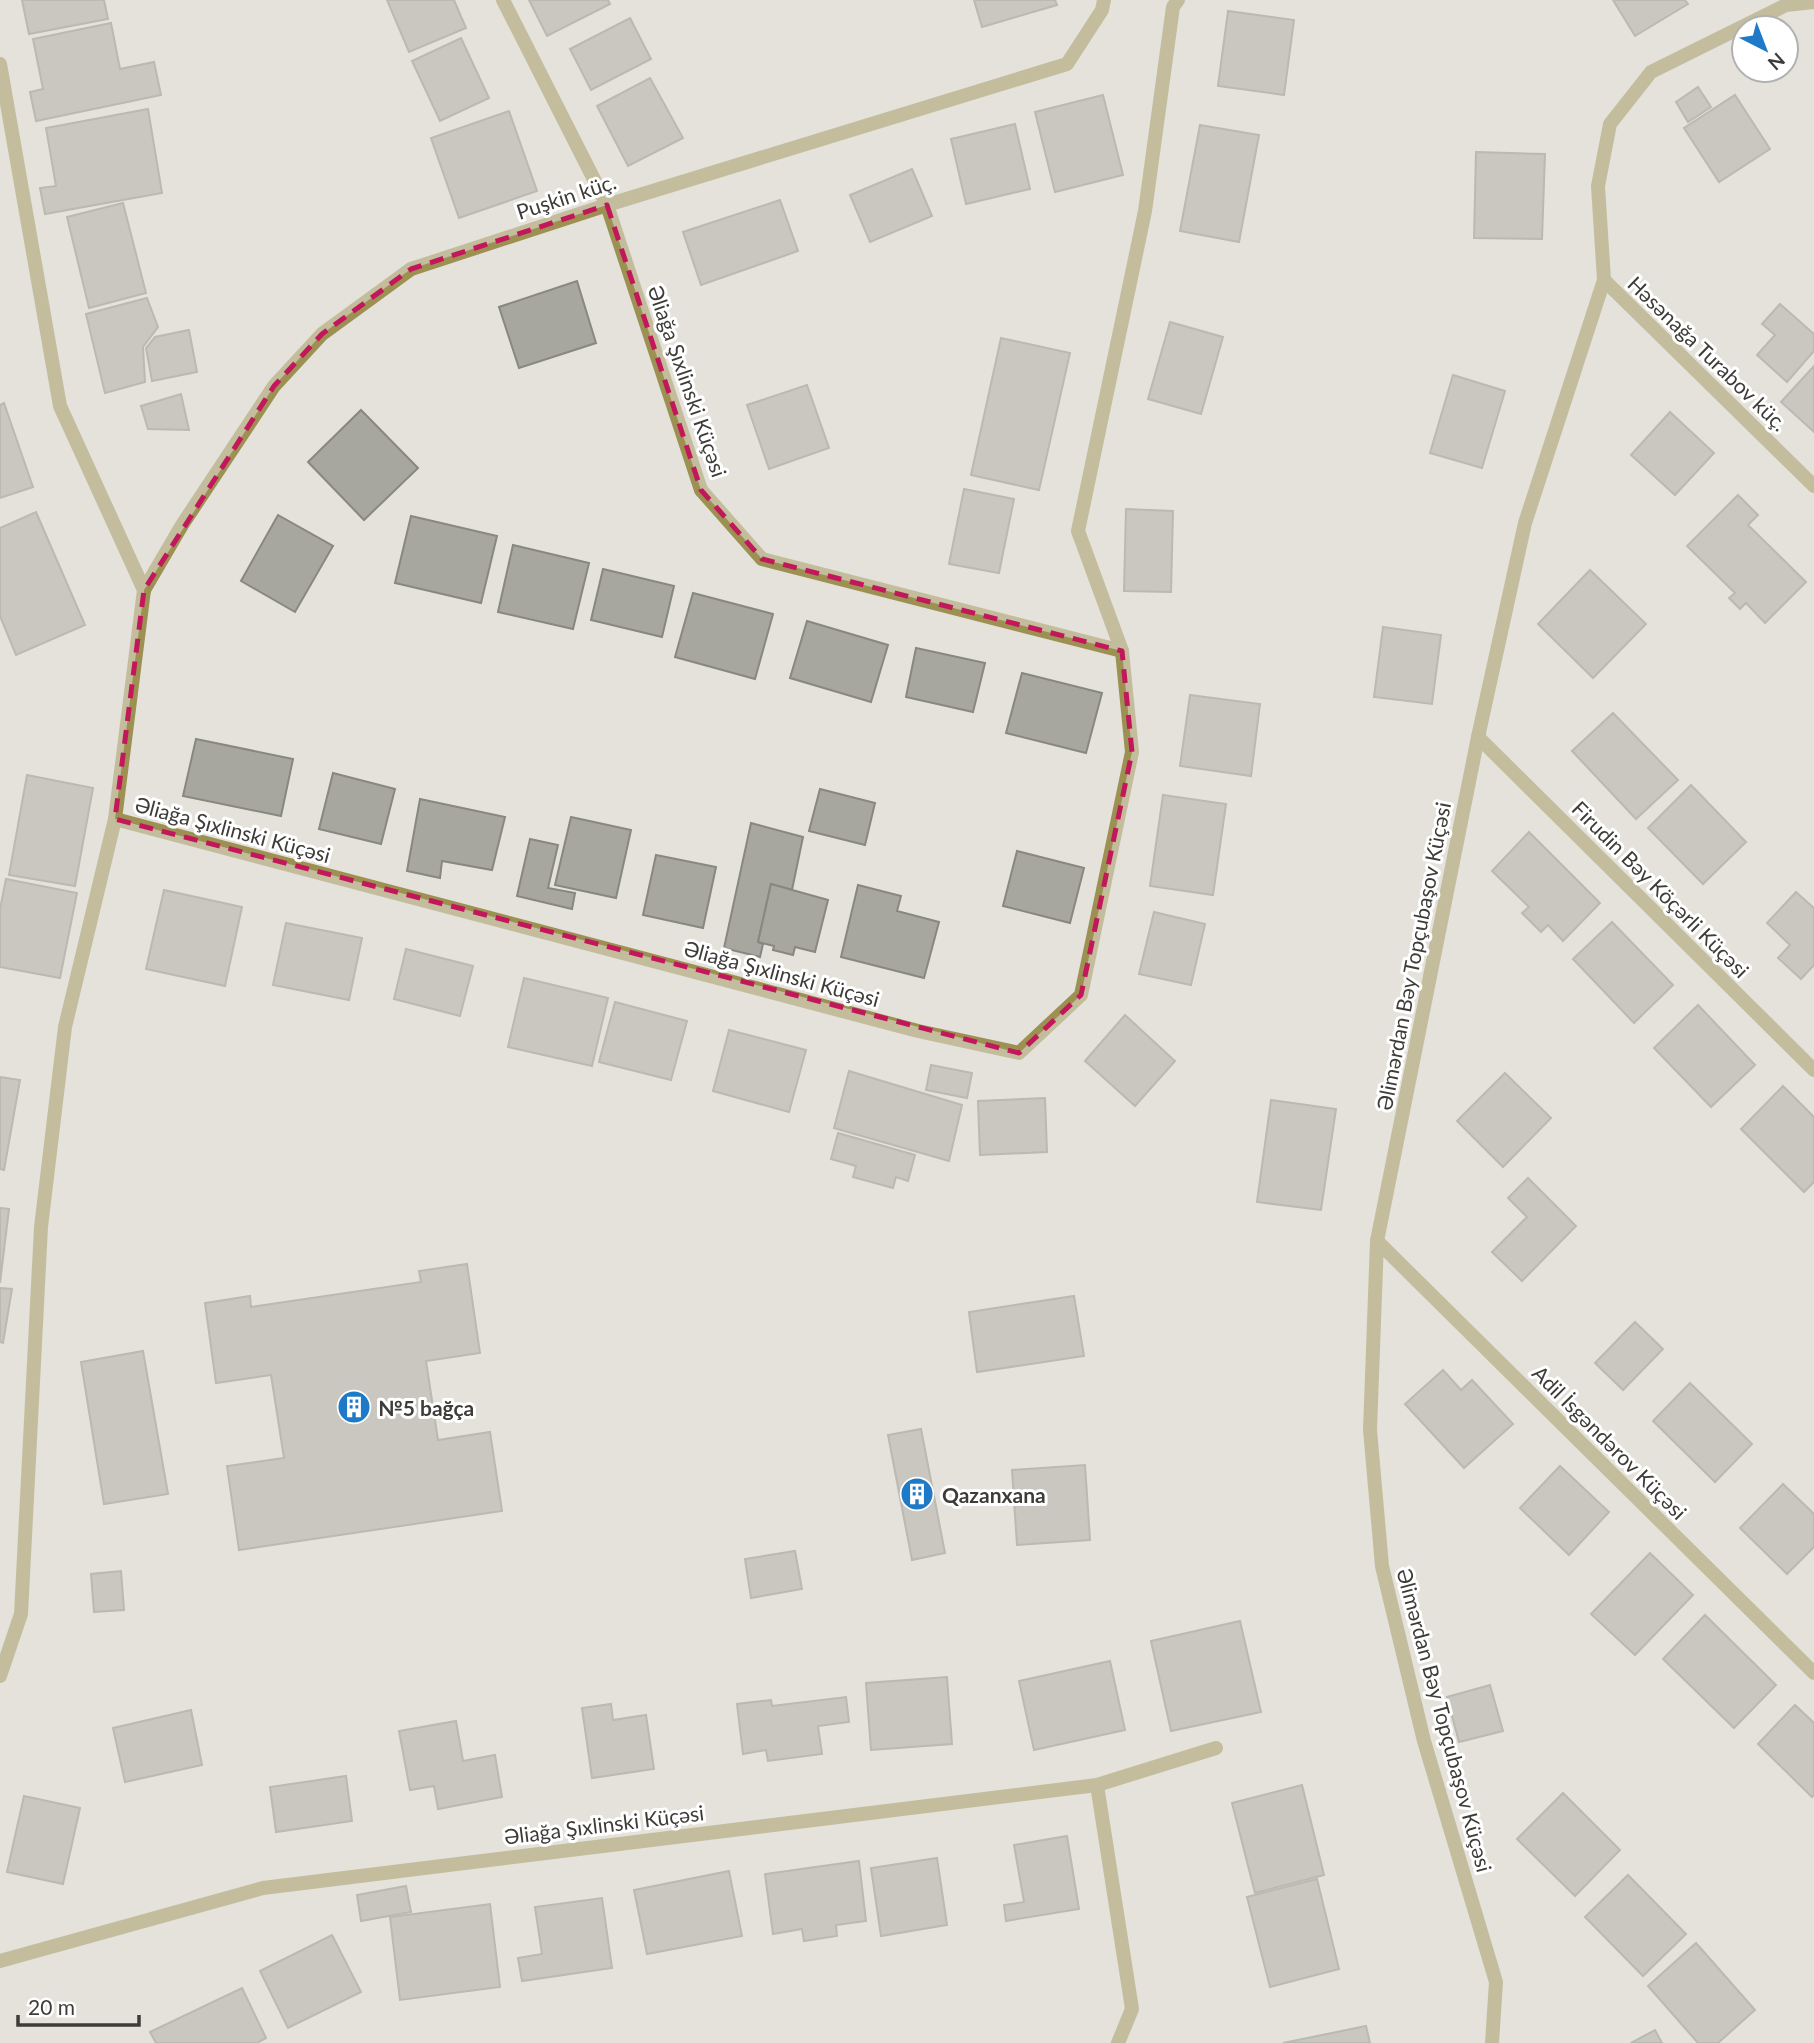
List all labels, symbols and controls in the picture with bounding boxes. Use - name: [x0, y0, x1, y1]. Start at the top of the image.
- north arrow: [1730, 14, 1800, 84]
- text: N: [1764, 49, 1790, 75]
- street label: Puşkin küç.: [513, 168, 619, 224]
- street label: Həsənağa Turabov küç.: [1623, 271, 1793, 435]
- street label: Əliağa Şıxlinski Küçəsi: [643, 282, 733, 480]
- street label: Əliağa Şıxlinski Küçəsi: [133, 791, 333, 867]
- street label: Firudin Bəy Köçərli Küçəsi: [1567, 795, 1755, 983]
- street label: Əlimərdan Bəy Topçubaşov Küçəsi: [1371, 800, 1455, 1112]
- street label: Əliağa Şıxlinski Küçəsi: [682, 935, 882, 1011]
- street label: Adil İsgəndərov Küçəsi: [1528, 1360, 1692, 1524]
- building icon: №5 bağça: [335, 1388, 373, 1426]
- place label: №5 bağça: [378, 1395, 474, 1420]
- building icon: Qazanxana: [898, 1475, 936, 1513]
- place label: Qazanxana: [942, 1482, 1046, 1507]
- street label: Əlimərdan Bəy Topçubaşov Küçəsi: [1392, 1565, 1498, 1875]
- street label: Əliağa Şıxlinski Küçəsi: [503, 1799, 705, 1849]
- scale bar: [18, 1983, 138, 2027]
- text: 20 m: [28, 1994, 75, 2019]

